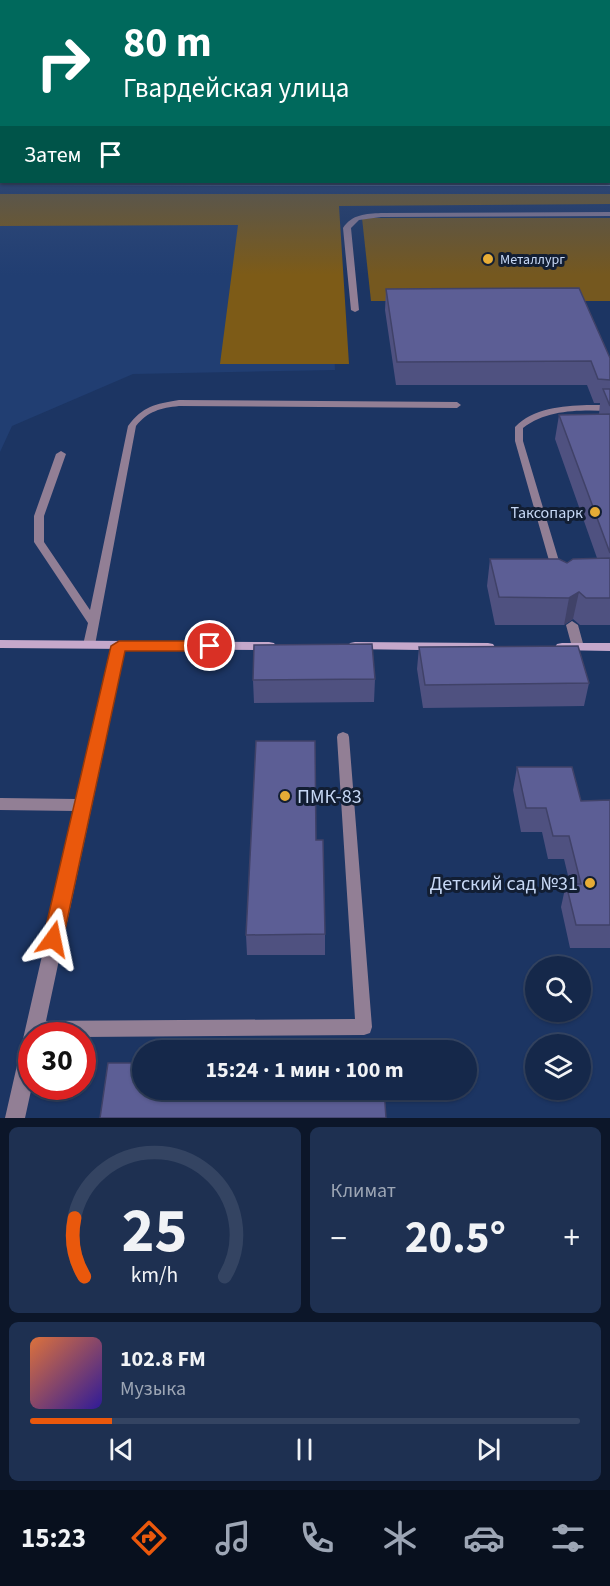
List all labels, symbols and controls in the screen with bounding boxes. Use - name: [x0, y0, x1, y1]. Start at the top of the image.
- text: 80 m: [123, 13, 212, 73]
- icon: right: [24, 24, 102, 102]
- text: Гвардейская улица: [123, 69, 349, 108]
- icon: arrive: [94, 138, 127, 171]
- text: Затем: [24, 139, 82, 171]
- place label: Металлург: [500, 250, 565, 270]
- marker: Металлург: [481, 252, 495, 266]
- place label: Таксопарк: [511, 502, 583, 524]
- marker: Таксопарк: [588, 505, 602, 519]
- pin: [184, 620, 235, 671]
- icon: arrive: [193, 629, 226, 662]
- place label: ПМК-83: [297, 783, 362, 811]
- marker: ПМК-83: [278, 789, 292, 803]
- place label: Детский сад №31: [429, 870, 578, 898]
- marker: Детский сад №31: [583, 876, 597, 890]
- position arrow: [21, 907, 85, 971]
- map controls: [525, 956, 591, 1100]
- button: search: [525, 956, 591, 1022]
- speed limit sign: 30: [18, 1022, 96, 1100]
- button: layers: [525, 1034, 591, 1100]
- text: 15:24 · 1 мин · 100 m: [205, 1054, 404, 1086]
- text: Климат: [331, 1177, 396, 1205]
- text: 25: [122, 1187, 188, 1276]
- text: 20.5°: [405, 1206, 506, 1270]
- text: −: [331, 1215, 347, 1262]
- text: +: [564, 1215, 580, 1262]
- text: km/h: [131, 1260, 179, 1291]
- text: 102.8 FM: [120, 1343, 206, 1375]
- text: Музыка: [120, 1375, 186, 1403]
- icon: previous: [105, 1433, 138, 1466]
- icon: pause: [288, 1433, 321, 1466]
- icon: next: [472, 1433, 505, 1466]
- icon: directions: [128, 1517, 170, 1559]
- icon: music: [212, 1517, 254, 1559]
- icon: phone: [296, 1517, 338, 1559]
- icon: climate: [379, 1517, 421, 1559]
- icon: car: [463, 1517, 505, 1559]
- icon: filters: [547, 1517, 589, 1559]
- text: 15:23: [21, 1519, 86, 1558]

